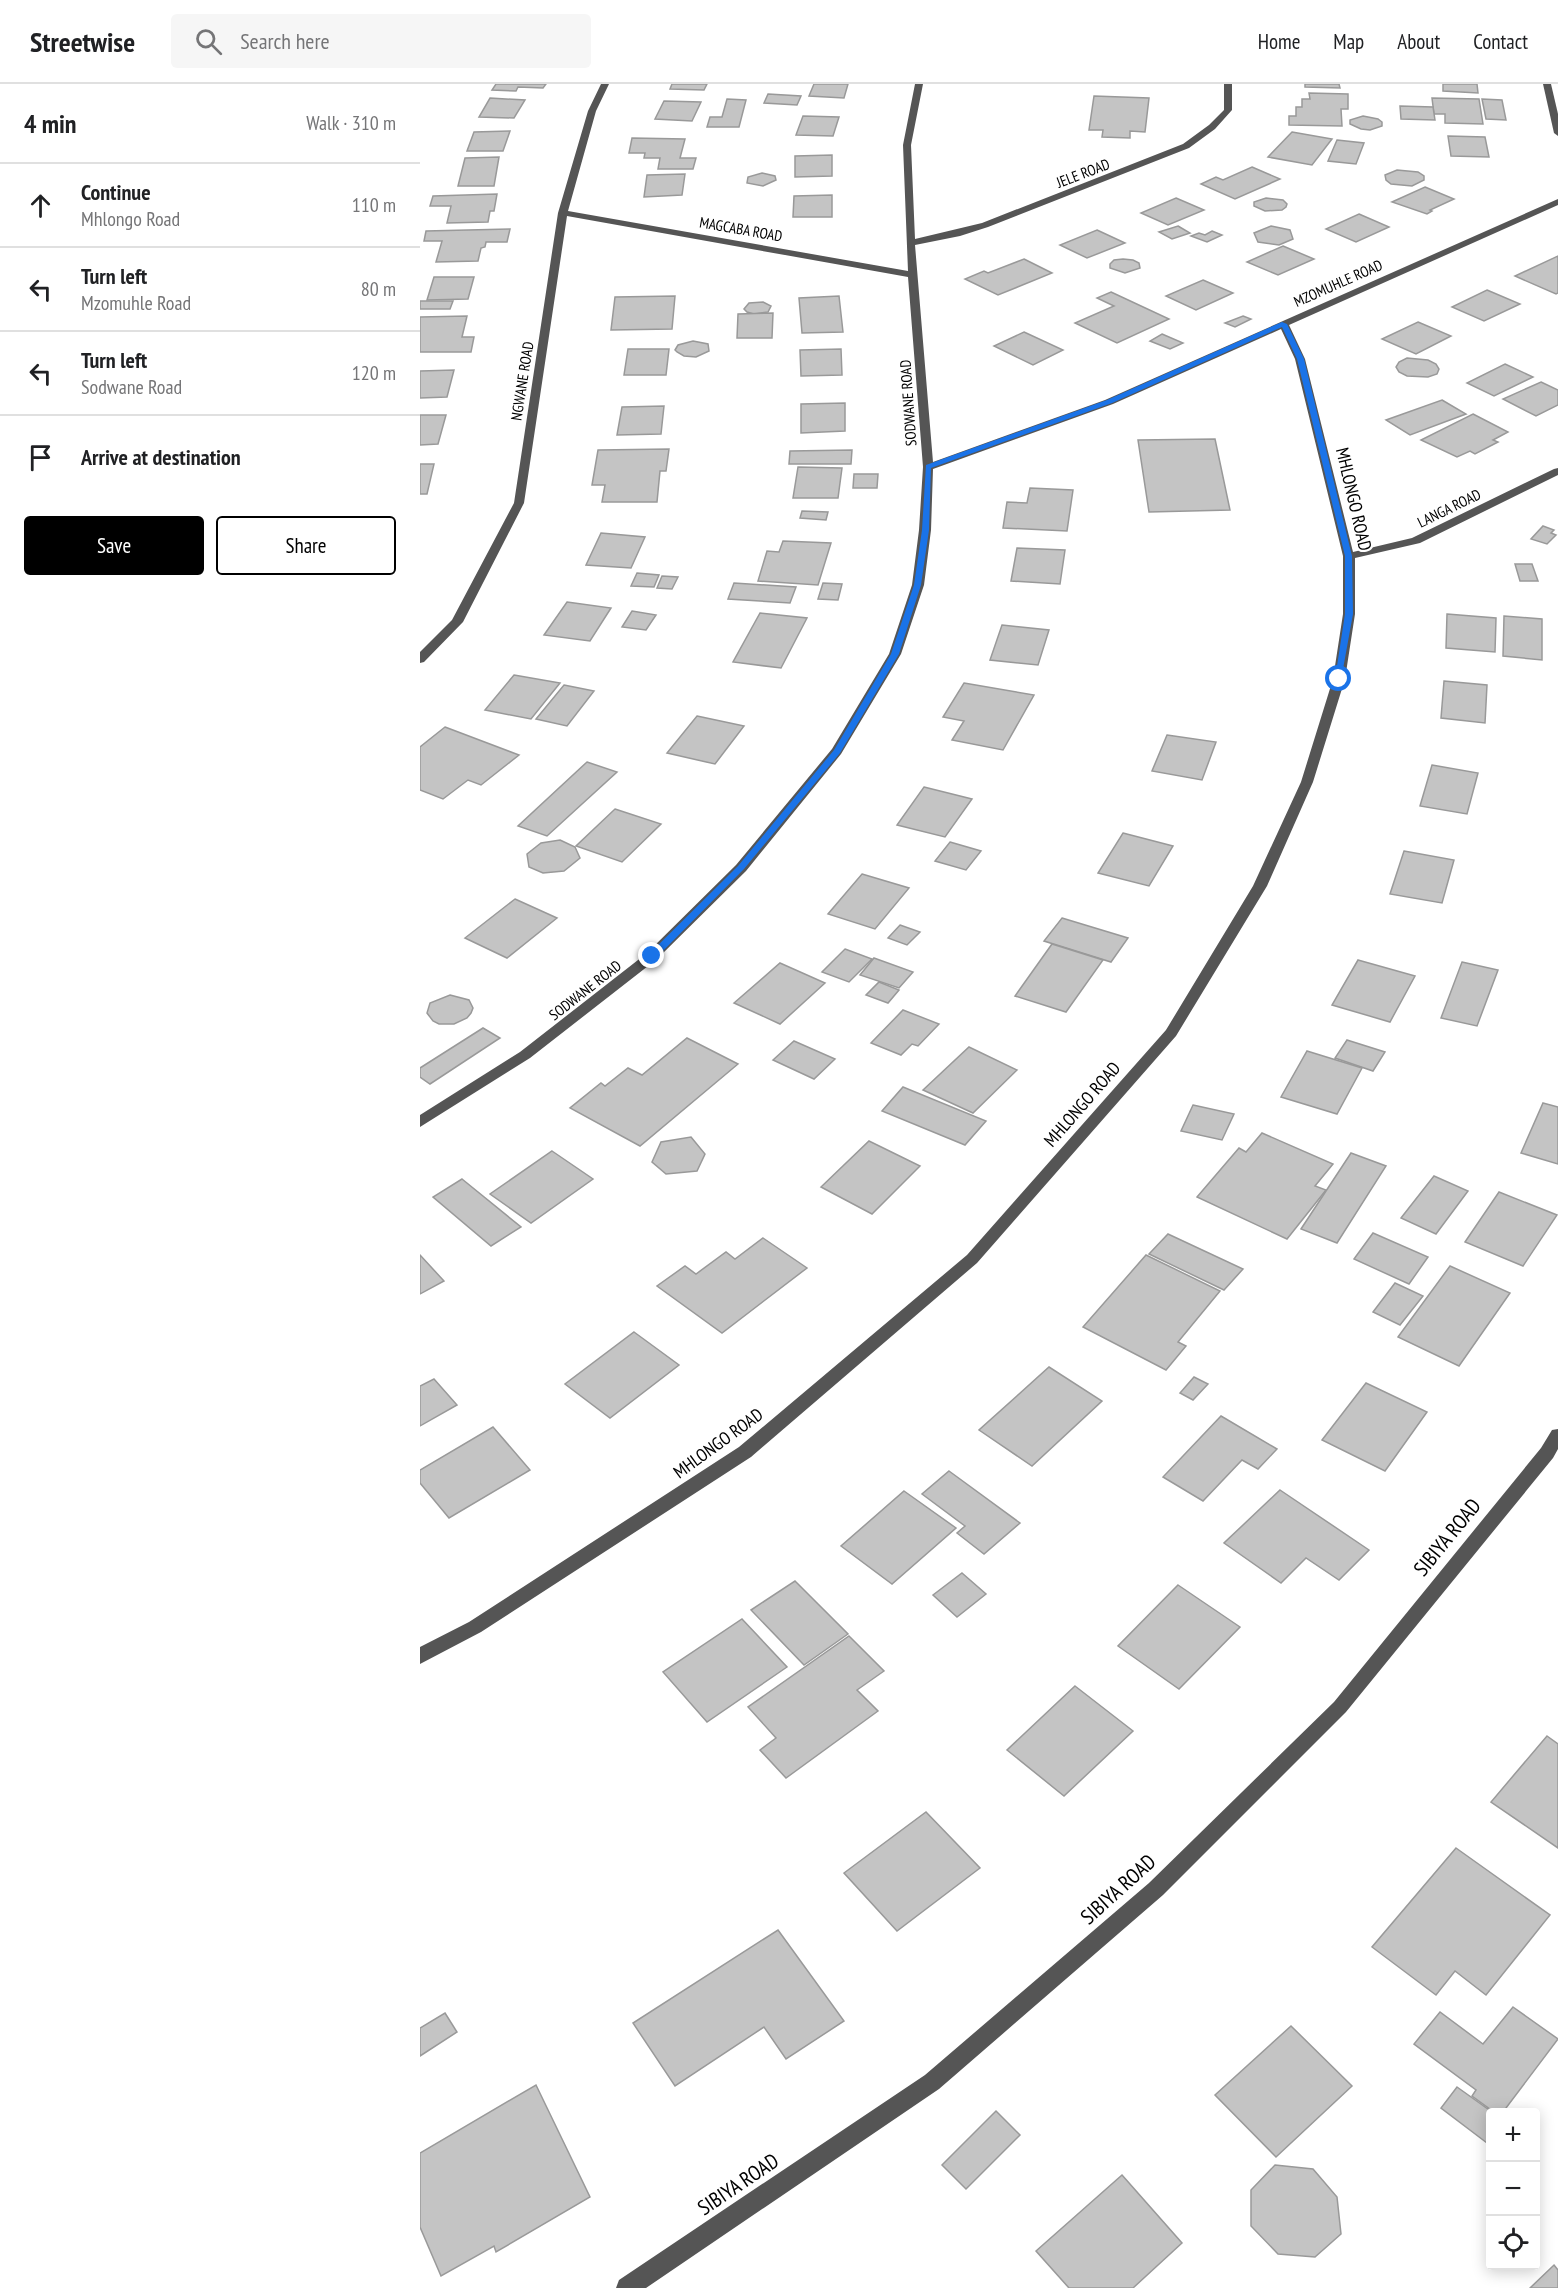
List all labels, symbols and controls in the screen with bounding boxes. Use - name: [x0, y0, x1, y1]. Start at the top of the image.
- search box: [171, 14, 591, 68]
- text: Streetwise: [30, 23, 135, 60]
- icon: search: [192, 25, 225, 58]
- text: Search here: [240, 27, 330, 55]
- text: Home: [1258, 28, 1300, 55]
- text: Map: [1333, 28, 1364, 55]
- text: About: [1397, 28, 1440, 55]
- text: Contact: [1473, 28, 1528, 55]
- text: 4 min: [24, 107, 77, 140]
- text: Walk · 310 m: [306, 110, 396, 136]
- street label: JELE ROAD: [1053, 154, 1112, 192]
- text: Continue: [81, 178, 151, 206]
- icon: ahead: [24, 189, 57, 222]
- text: 110 m: [352, 192, 396, 218]
- text: Mhlongo Road: [81, 206, 180, 232]
- street label: MAGCABA ROAD: [698, 212, 784, 246]
- street label: MZOMUHLE ROAD: [1291, 255, 1385, 311]
- text: Turn left: [81, 262, 147, 290]
- icon: left: [24, 273, 57, 306]
- text: 80 m: [361, 276, 396, 302]
- text: Mzomuhle Road: [81, 290, 191, 316]
- street label: NGWANE ROAD: [506, 340, 538, 422]
- text: Turn left: [81, 346, 147, 374]
- icon: left: [24, 357, 57, 390]
- street label: SODWANE ROAD: [896, 359, 920, 447]
- text: 120 m: [352, 360, 396, 386]
- text: Sodwane Road: [81, 374, 182, 400]
- icon: arrive: [24, 441, 57, 474]
- text: Arrive at destination: [81, 443, 241, 471]
- street label: MHLONGO ROAD: [1331, 445, 1377, 553]
- street label: LANGA ROAD: [1414, 484, 1484, 532]
- button: Save: [24, 516, 204, 575]
- button: Share: [216, 516, 396, 575]
- route start: [1325, 665, 1351, 691]
- route end: [638, 942, 664, 968]
- street label: SODWANE ROAD: [545, 956, 625, 1024]
- street label: MHLONGO ROAD: [1039, 1057, 1125, 1151]
- street label: MHLONGO ROAD: [669, 1403, 767, 1483]
- street label: SIBIYA ROAD: [1407, 1493, 1487, 1581]
- street label: SIBIYA ROAD: [1075, 1848, 1161, 1930]
- map controls: [1486, 2108, 1540, 2270]
- button: +: [1486, 2108, 1540, 2162]
- street label: SIBIYA ROAD: [692, 2147, 784, 2221]
- button: −: [1486, 2162, 1540, 2216]
- button: locate: [1486, 2216, 1540, 2270]

